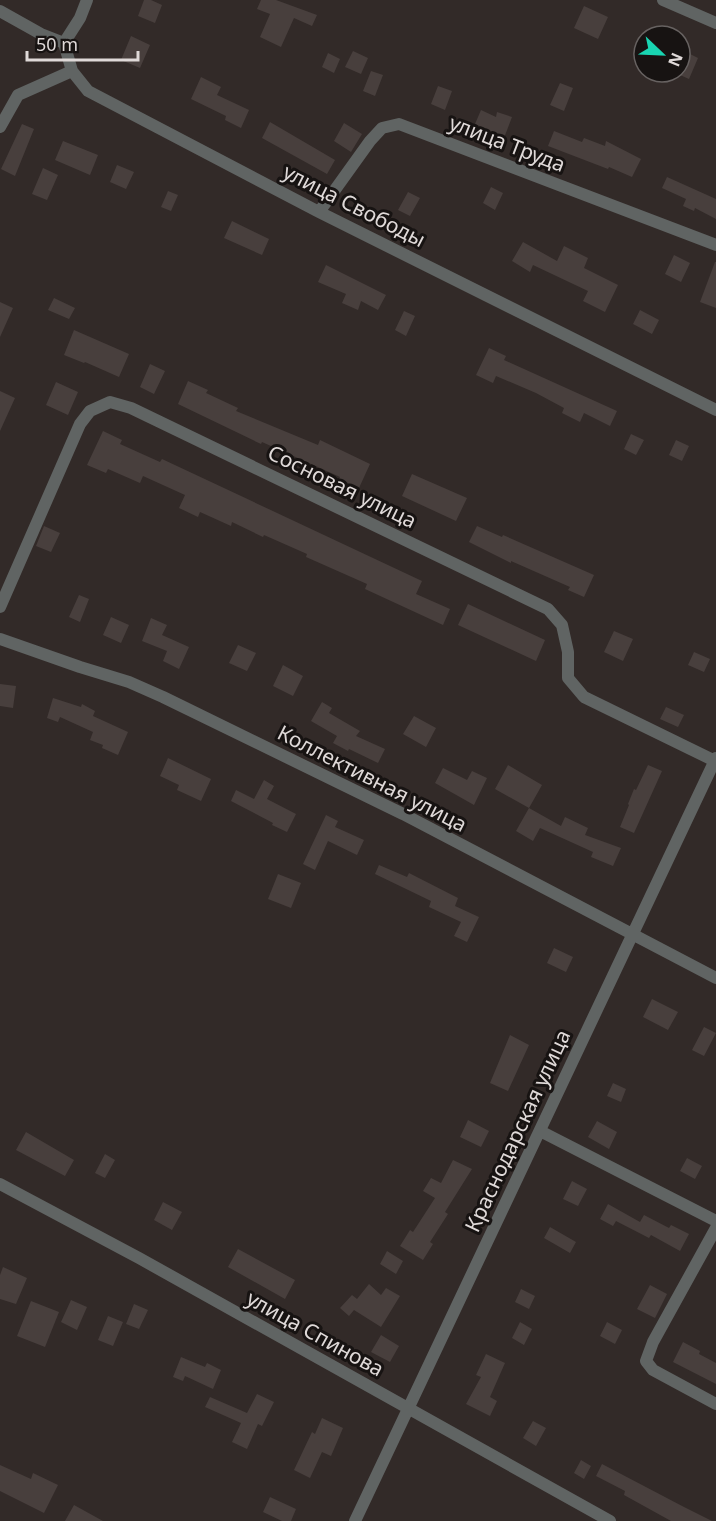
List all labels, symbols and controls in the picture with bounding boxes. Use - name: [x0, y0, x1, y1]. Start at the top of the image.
- scale bar: [27, 24, 138, 62]
- north arrow: [632, 24, 692, 84]
- text: 50 m: [36, 32, 78, 56]
- text: N: [663, 50, 688, 70]
- street label: улица Труда: [445, 108, 569, 178]
- street label: улица Свободы: [278, 157, 430, 253]
- street label: Сосновая улица: [263, 438, 422, 534]
- street label: Коллективная улица: [273, 718, 472, 838]
- street label: Краснодарская улица: [458, 1025, 576, 1236]
- street label: улица Спинова: [242, 1284, 389, 1382]

